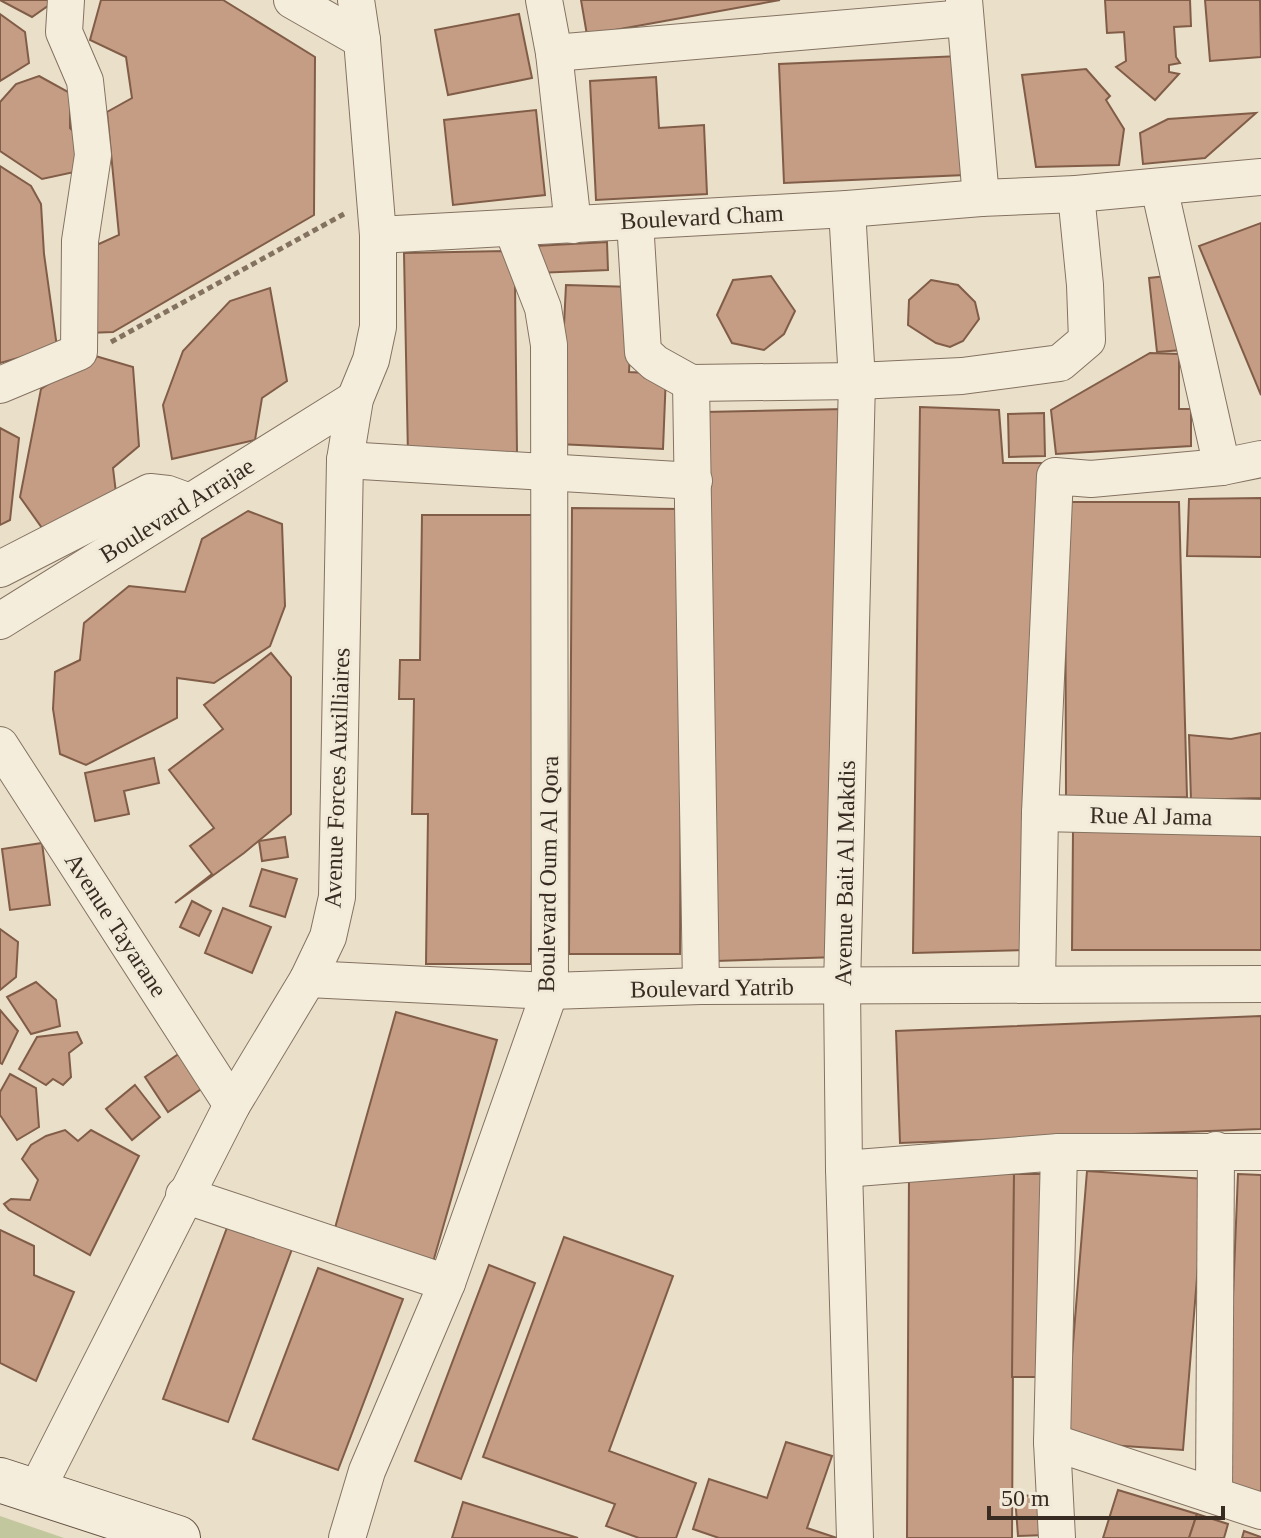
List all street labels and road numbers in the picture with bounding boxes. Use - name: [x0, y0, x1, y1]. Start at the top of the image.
- street label: Boulevard Cham: [620, 200, 785, 234]
- street label: Boulevard Arrajae: [95, 452, 259, 568]
- street label: Avenue Forces Auxilliaires: [319, 647, 355, 909]
- street label: Boulevard Oum Al Qora: [533, 755, 563, 993]
- street label: Avenue Bait Al Makdis: [830, 760, 860, 986]
- street label: Rue Al Jama: [1089, 802, 1213, 830]
- street label: Avenue Tayarane: [60, 848, 172, 1002]
- street label: Boulevard Yatrib: [630, 974, 794, 1002]

